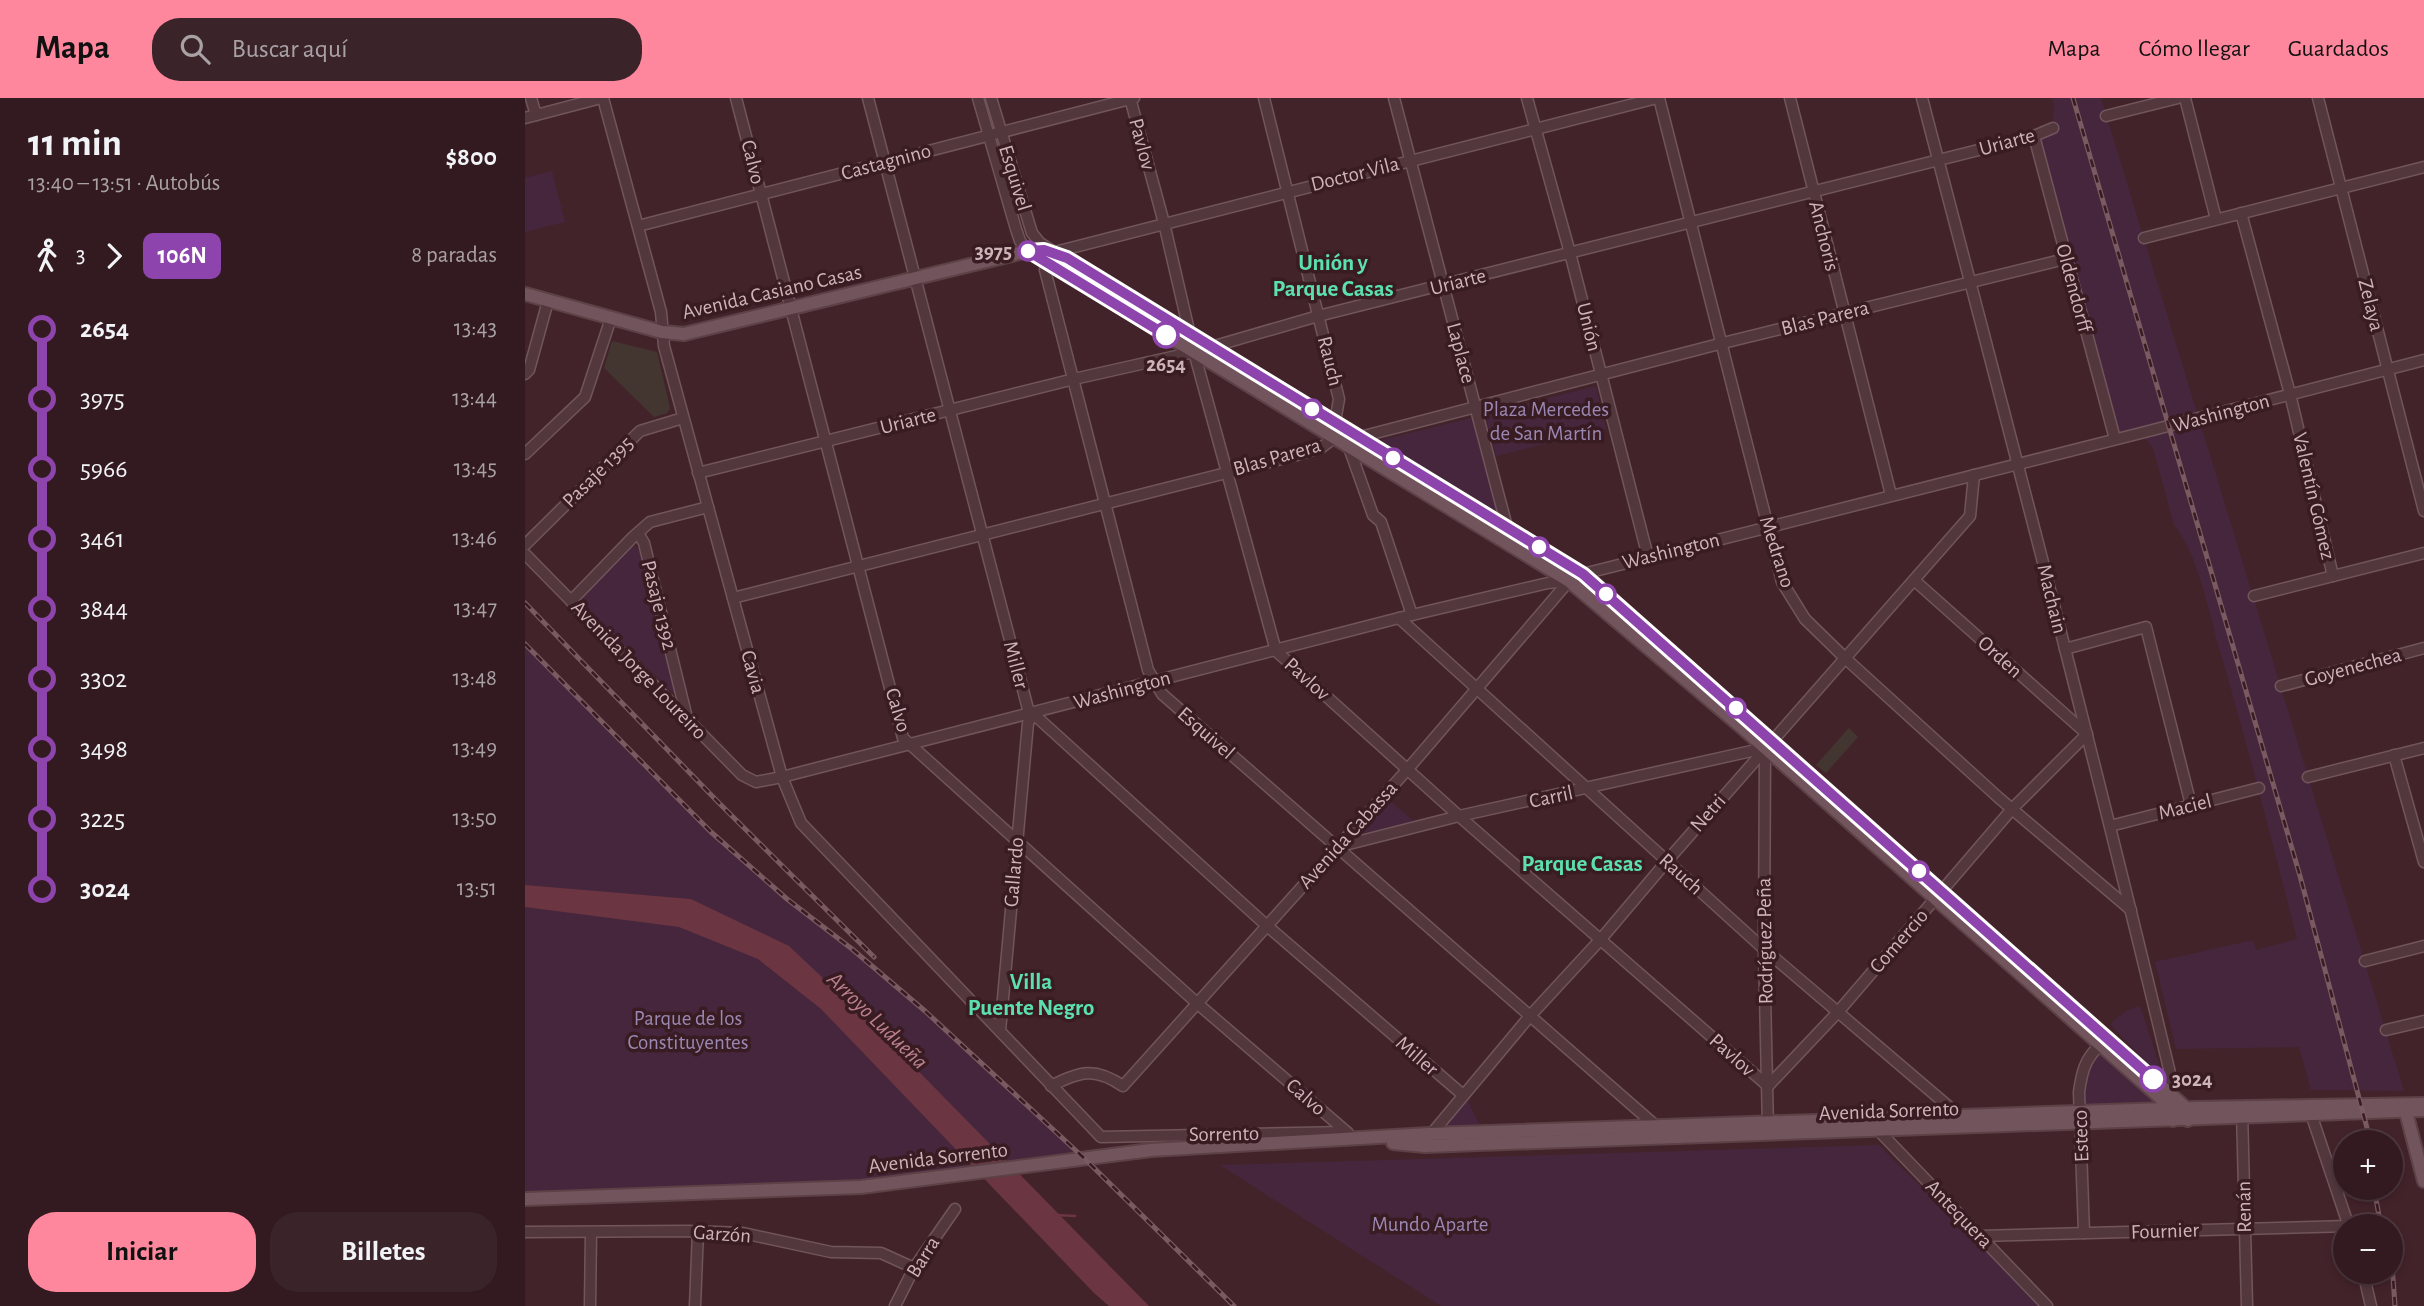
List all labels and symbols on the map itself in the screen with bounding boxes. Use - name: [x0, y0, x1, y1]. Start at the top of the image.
- street label: Pavlov: [1125, 116, 1159, 172]
- street label: Uriarte: [1977, 124, 2037, 160]
- street label: Calvo: [737, 138, 769, 186]
- street label: Castagnino: [839, 140, 933, 184]
- street label: Esquivel: [995, 142, 1035, 214]
- street label: Doctor Vila: [1309, 153, 1402, 195]
- street label: Anchoris: [1805, 199, 1843, 273]
- place label: 3975: [975, 241, 1012, 262]
- marker: 3975: [1018, 241, 1038, 261]
- street label: Oldendorff: [2052, 242, 2096, 336]
- district label: Unión y Parque Casas: [1272, 252, 1394, 301]
- street label: Avenida Casiano Casas: [680, 261, 864, 323]
- street label: Uriarte: [1428, 265, 1488, 299]
- street label: Zelaya: [2354, 277, 2388, 334]
- street label: Blas Parera: [1779, 297, 1871, 339]
- street label: Unión: [1573, 300, 1605, 354]
- street label: Laplace: [1443, 320, 1479, 386]
- marker: 2654: [1153, 322, 1179, 348]
- street label: Rauch: [1314, 334, 1346, 388]
- place label: 2654: [1146, 354, 1186, 375]
- street label: Washington: [2170, 390, 2272, 436]
- unlabelled marker: [1302, 399, 1322, 419]
- park label: Plaza Mercedes de San Martín: [1483, 399, 1609, 444]
- street label: Uriarte: [878, 404, 938, 438]
- street label: Valentín Gómez: [2289, 430, 2339, 562]
- street label: Pasaje 1395: [558, 432, 638, 512]
- street label: Blas Parera: [1231, 434, 1323, 479]
- unlabelled marker: [1383, 448, 1403, 468]
- street label: Medrano: [1756, 514, 1798, 590]
- street label: Washington: [1620, 529, 1722, 573]
- unlabelled marker: [1529, 537, 1549, 557]
- street label: Pasaje 1392: [638, 558, 680, 652]
- street label: Machain: [2033, 562, 2071, 636]
- unlabelled marker: [1596, 584, 1616, 604]
- street label: Avenida Jorge Loureiro: [567, 596, 711, 744]
- street label: Orden: [1974, 632, 2026, 682]
- street label: Miller: [1000, 639, 1032, 691]
- street label: Goyenechea: [2302, 644, 2404, 690]
- street label: Cavia: [737, 648, 769, 696]
- street label: Pavlov: [1280, 654, 1334, 705]
- street label: Washington: [1071, 667, 1173, 713]
- street label: Calvo: [881, 686, 915, 734]
- unlabelled marker: [1726, 698, 1746, 718]
- street label: Esquivel: [1174, 703, 1238, 763]
- street label: Avenida Cabassa: [1295, 777, 1402, 893]
- street label: Carril: [1527, 782, 1575, 812]
- street label: Netri: [1686, 790, 1730, 836]
- street label: Maciel: [2156, 790, 2214, 824]
- street label: Gallardo: [1000, 836, 1028, 908]
- street label: Rauch: [1655, 849, 1707, 899]
- district label: Parque Casas: [1521, 853, 1643, 876]
- unlabelled marker: [1909, 861, 1929, 881]
- street label: Rodríguez Peña: [1753, 877, 1777, 1005]
- street label: Comercio: [1866, 905, 1932, 977]
- water label: Arroyo Ludueña: [822, 967, 931, 1074]
- district label: Villa Puente Negro: [968, 971, 1094, 1020]
- park label: Parque de los Constituyentes: [627, 1008, 749, 1053]
- street label: Pavlov: [1705, 1030, 1759, 1081]
- street label: Miller: [1392, 1032, 1442, 1080]
- marker: 3024: [2140, 1066, 2166, 1092]
- place label: 3024: [2172, 1069, 2212, 1090]
- street label: Calvo: [1282, 1074, 1330, 1120]
- street label: Avenida Sorrento: [1819, 1098, 1959, 1124]
- street label: Esteco: [2070, 1109, 2092, 1163]
- street label: Sorrento: [1189, 1123, 1259, 1145]
- street label: Avenida Sorrento: [867, 1139, 1009, 1177]
- street label: Antequera: [1922, 1176, 1997, 1253]
- street label: Renán: [2233, 1181, 2255, 1233]
- park label: Mundo Aparte: [1372, 1214, 1488, 1235]
- street label: Fournier: [2130, 1219, 2200, 1243]
- street label: Garzón: [692, 1222, 752, 1246]
- street label: Barra: [902, 1233, 944, 1281]

